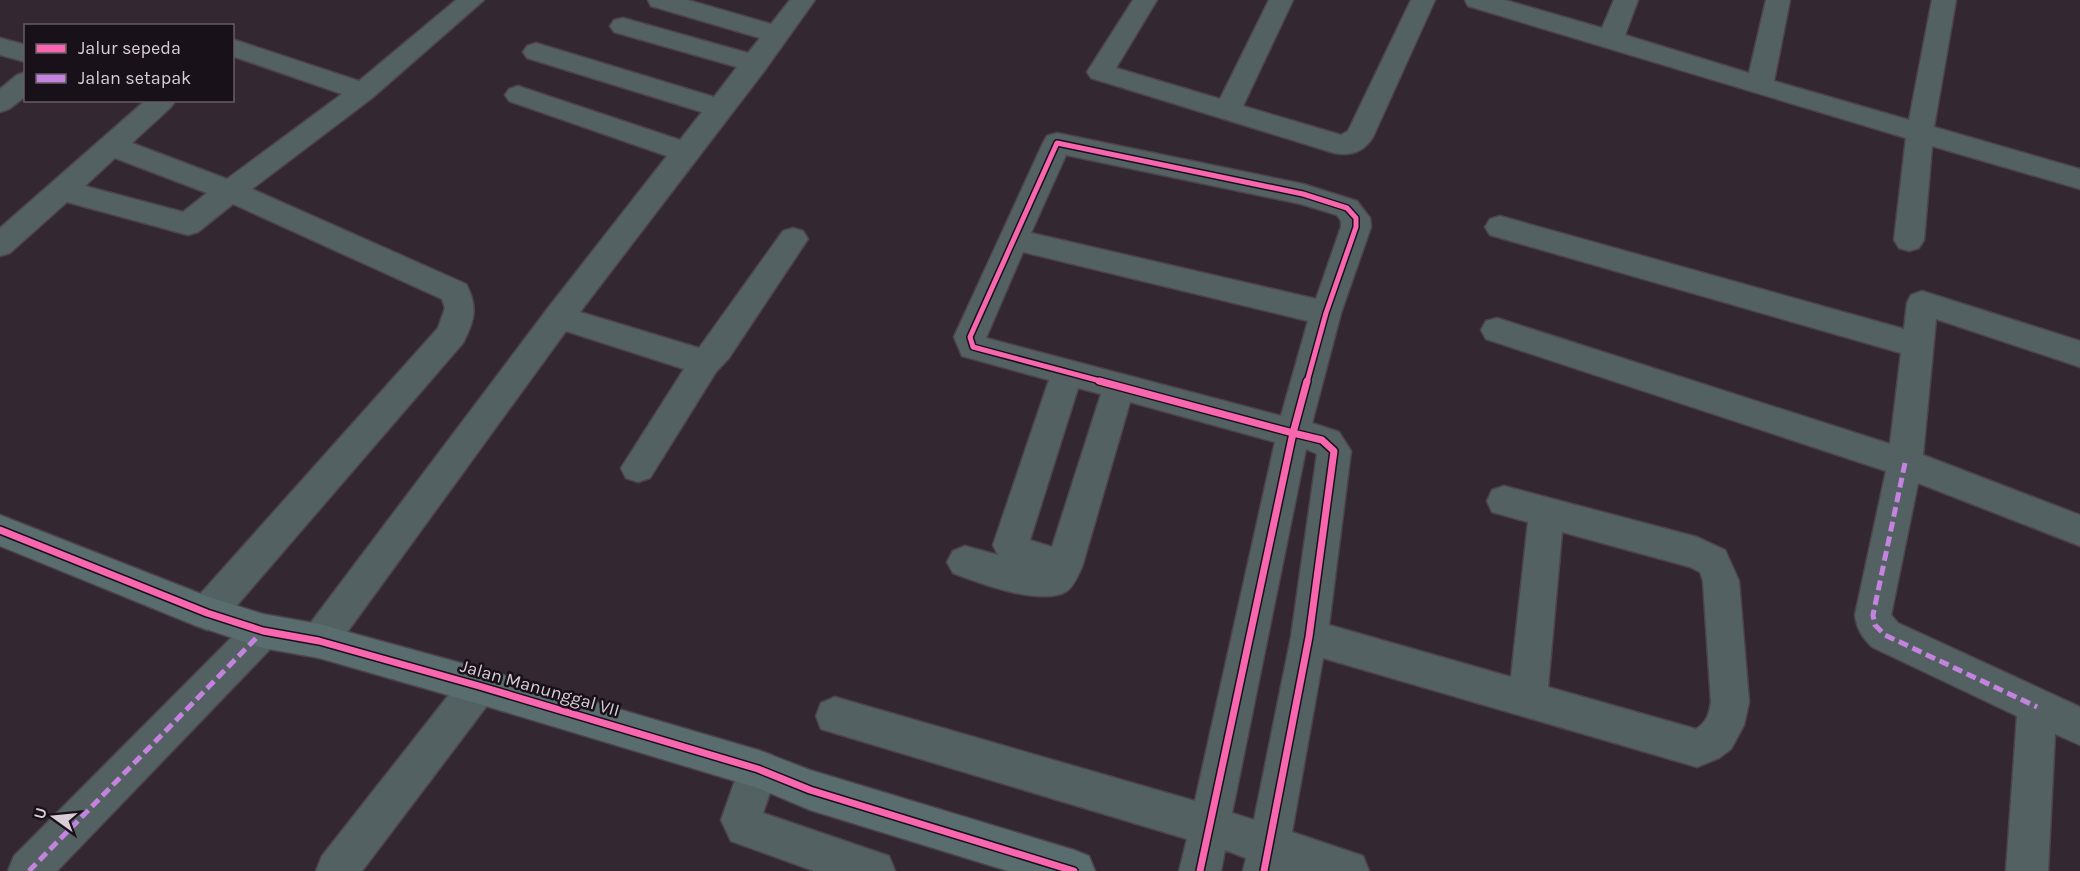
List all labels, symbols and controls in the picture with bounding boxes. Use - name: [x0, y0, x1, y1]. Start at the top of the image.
- legend: [24, 24, 234, 102]
- text: Jalur sepeda: [78, 37, 181, 59]
- text: Jalan setapak: [78, 67, 191, 89]
- street label: Jalan Manunggal VII: [458, 655, 622, 721]
- north arrow: [24, 787, 84, 847]
- text: U: [29, 805, 51, 821]

